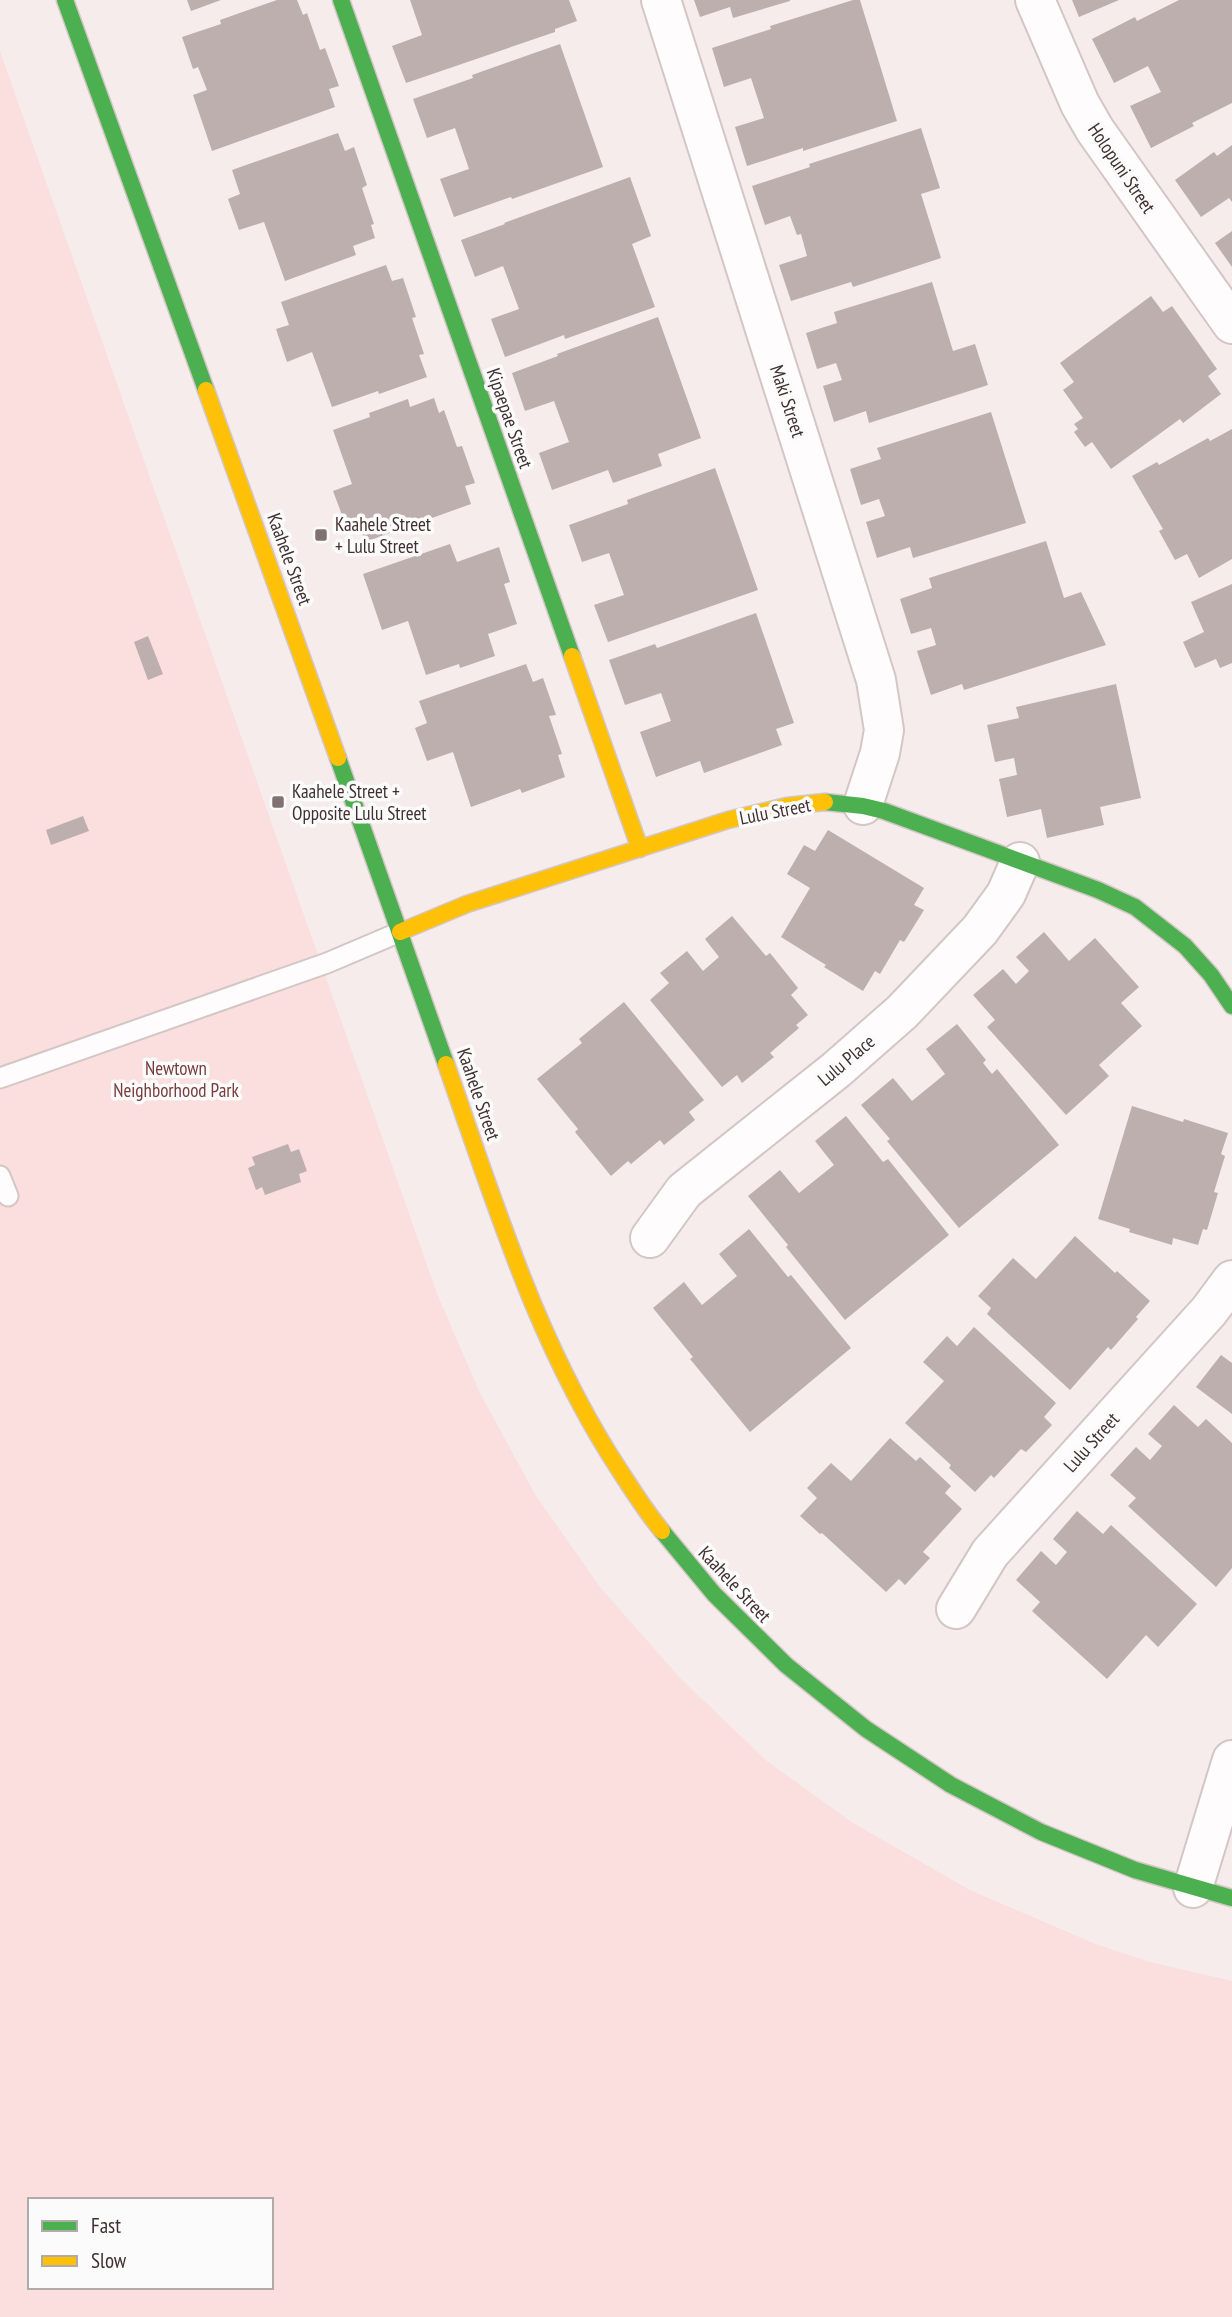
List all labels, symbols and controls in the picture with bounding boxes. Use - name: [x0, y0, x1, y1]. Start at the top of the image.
- street label: Holopuni Street: [1083, 118, 1161, 218]
- street label: Maki Street: [765, 362, 811, 441]
- street label: Kipaepae Street: [482, 365, 539, 472]
- street label: Kaahele Street: [262, 510, 318, 609]
- place label: Kaahele Street + Lulu Street: [335, 512, 432, 558]
- marker: Kaahele Street + Lulu Street: [313, 527, 329, 543]
- place label: Kaahele Street + Opposite Lulu Street: [292, 779, 427, 825]
- street label: Lulu Street: [737, 792, 813, 830]
- marker: Kaahele Street + Opposite Lulu Street: [270, 794, 286, 810]
- street label: Lulu Place: [812, 1029, 880, 1091]
- street label: Kaahele Street: [452, 1045, 506, 1144]
- park label: Newtown Neighborhood Park: [113, 1056, 239, 1102]
- street label: Lulu Street: [1058, 1407, 1124, 1477]
- street label: Kaahele Street: [693, 1541, 777, 1628]
- legend: [28, 2198, 273, 2289]
- text: Fast: [91, 2212, 121, 2239]
- text: Slow: [91, 2247, 127, 2274]

